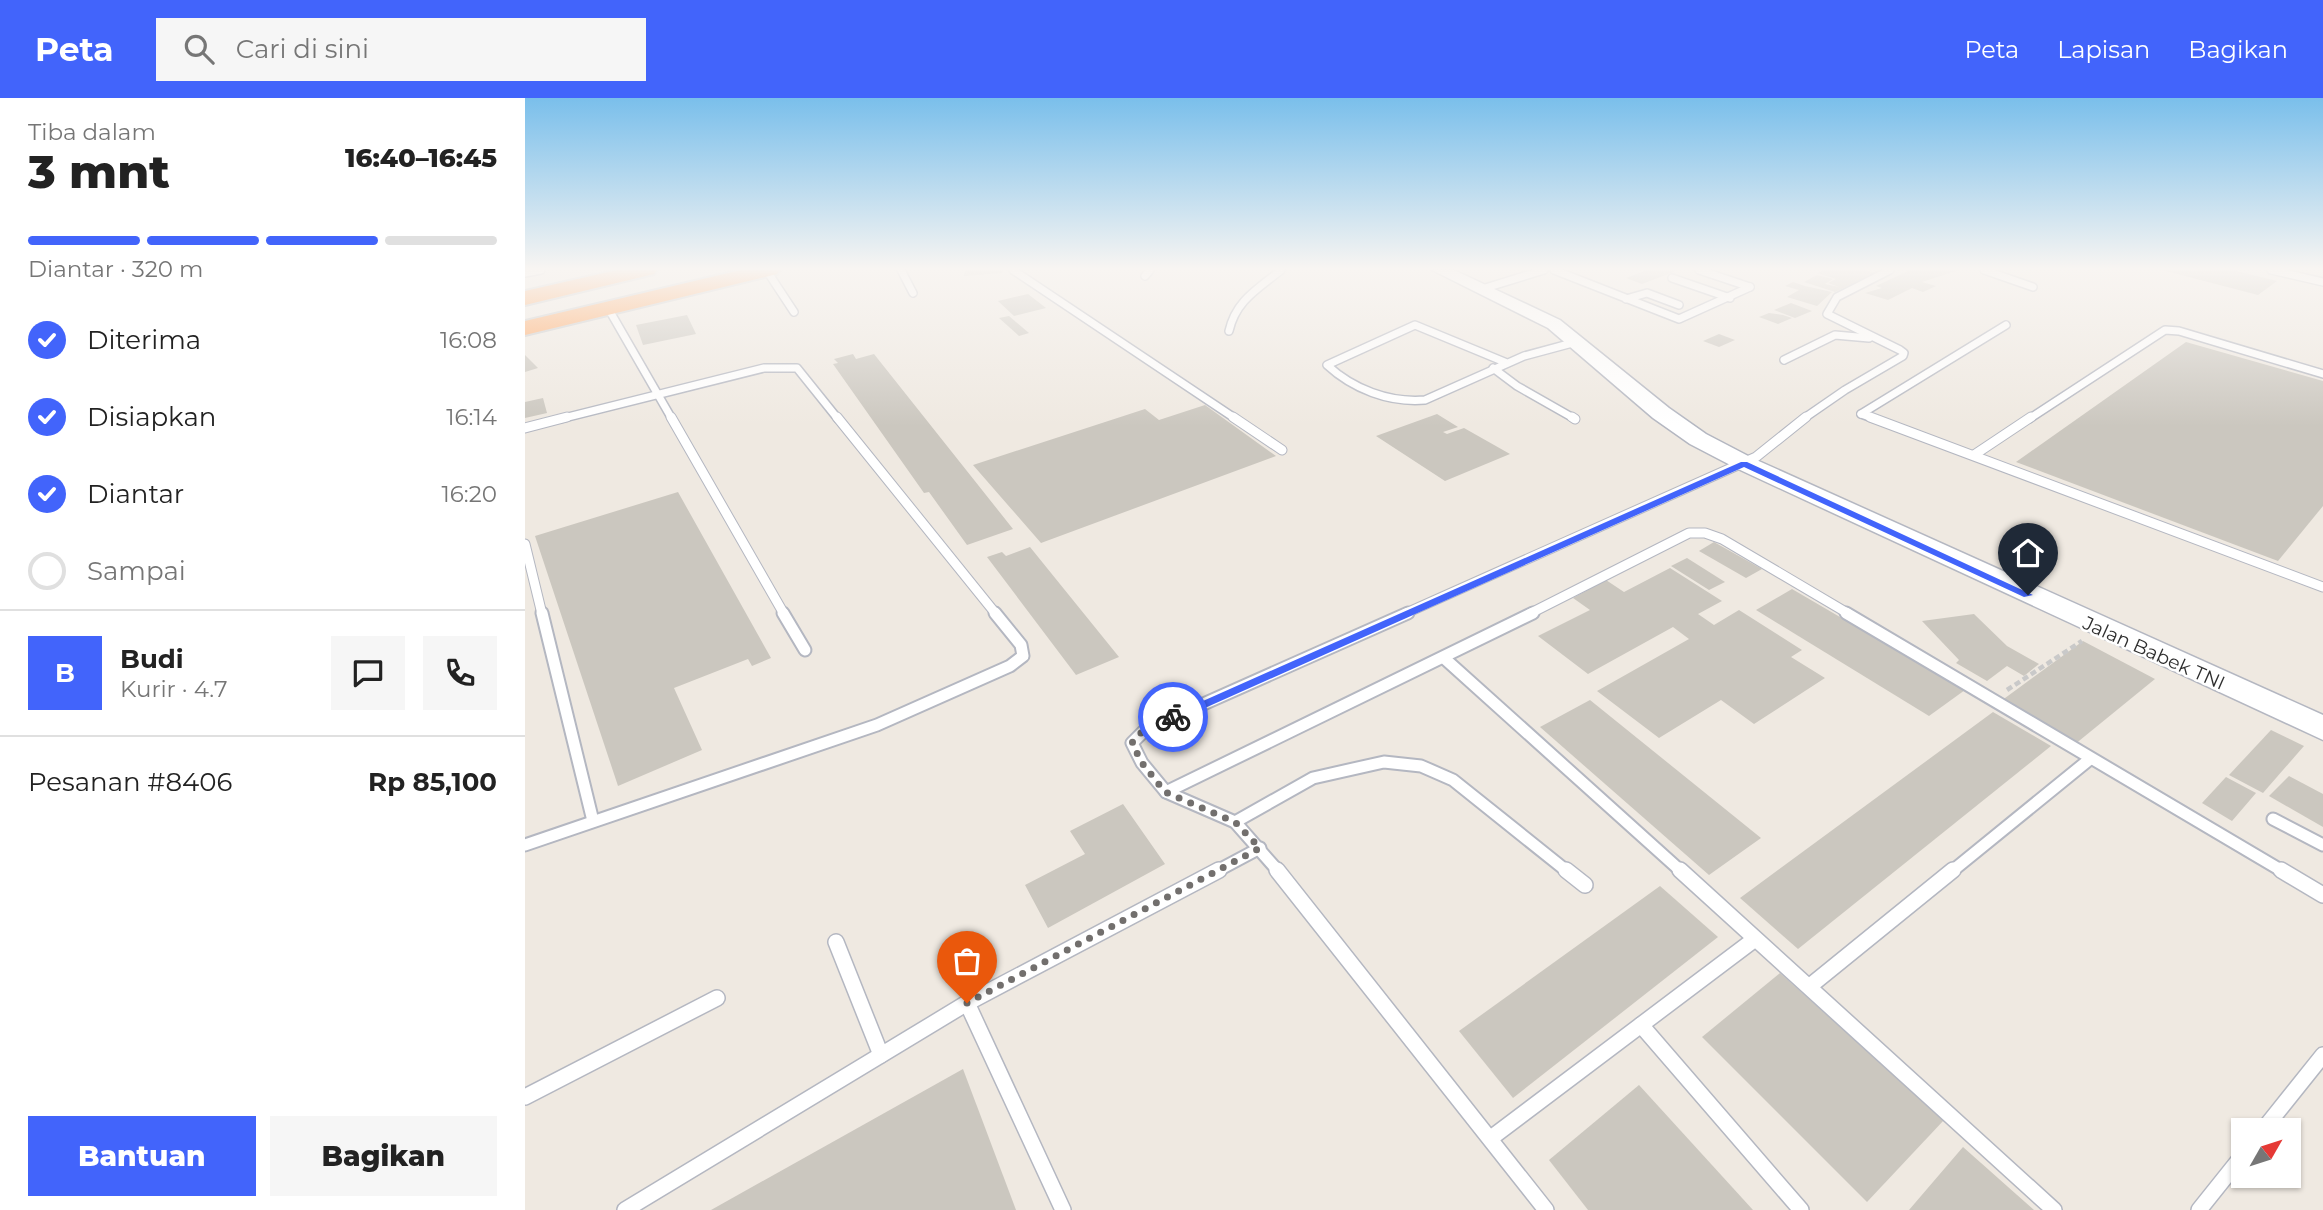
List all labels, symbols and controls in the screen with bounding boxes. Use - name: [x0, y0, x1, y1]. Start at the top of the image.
- search box: [156, 18, 646, 81]
- text: Peta: [35, 29, 114, 69]
- icon: search: [180, 30, 218, 68]
- text: Cari di sini: [236, 33, 369, 65]
- text: Peta: [1964, 35, 2019, 64]
- text: Lapisan: [2057, 35, 2150, 64]
- text: Bagikan: [2188, 35, 2288, 64]
- text: Tiba dalam: [28, 118, 156, 146]
- text: 16:40–16:45: [345, 142, 497, 174]
- text: 3 mnt: [28, 143, 170, 200]
- text: Diantar · 320 m: [28, 255, 203, 283]
- icon: check: [28, 321, 66, 359]
- text: Diterima: [87, 324, 201, 356]
- text: 16:08: [440, 326, 497, 354]
- icon: check: [28, 398, 66, 436]
- text: Disiapkan: [87, 401, 216, 433]
- text: 16:14: [446, 403, 497, 431]
- icon: check: [28, 475, 66, 513]
- text: Diantar: [87, 478, 184, 510]
- text: 16:20: [442, 480, 497, 508]
- pin: [1998, 523, 2058, 595]
- icon: home: [2009, 534, 2047, 572]
- text: Sampai: [87, 555, 186, 587]
- street label: Jalan Babek TNI: [2078, 611, 2229, 695]
- button: chat: [331, 636, 405, 710]
- button: phone: [423, 636, 497, 710]
- text: Budi: [120, 643, 184, 675]
- text: B: [55, 657, 75, 689]
- text: Kurir · 4.7: [120, 675, 227, 703]
- courier: [1138, 682, 1208, 752]
- icon: bike: [1154, 698, 1192, 736]
- text: Pesanan #8406: [28, 766, 232, 798]
- text: Rp 85,100: [368, 766, 497, 798]
- pin: [937, 931, 997, 1003]
- icon: bag: [948, 942, 986, 980]
- button: Bantuan: [28, 1116, 256, 1196]
- button: Bagikan: [270, 1116, 497, 1196]
- north arrow: [2231, 1118, 2301, 1188]
- map controls: [2231, 1118, 2301, 1188]

